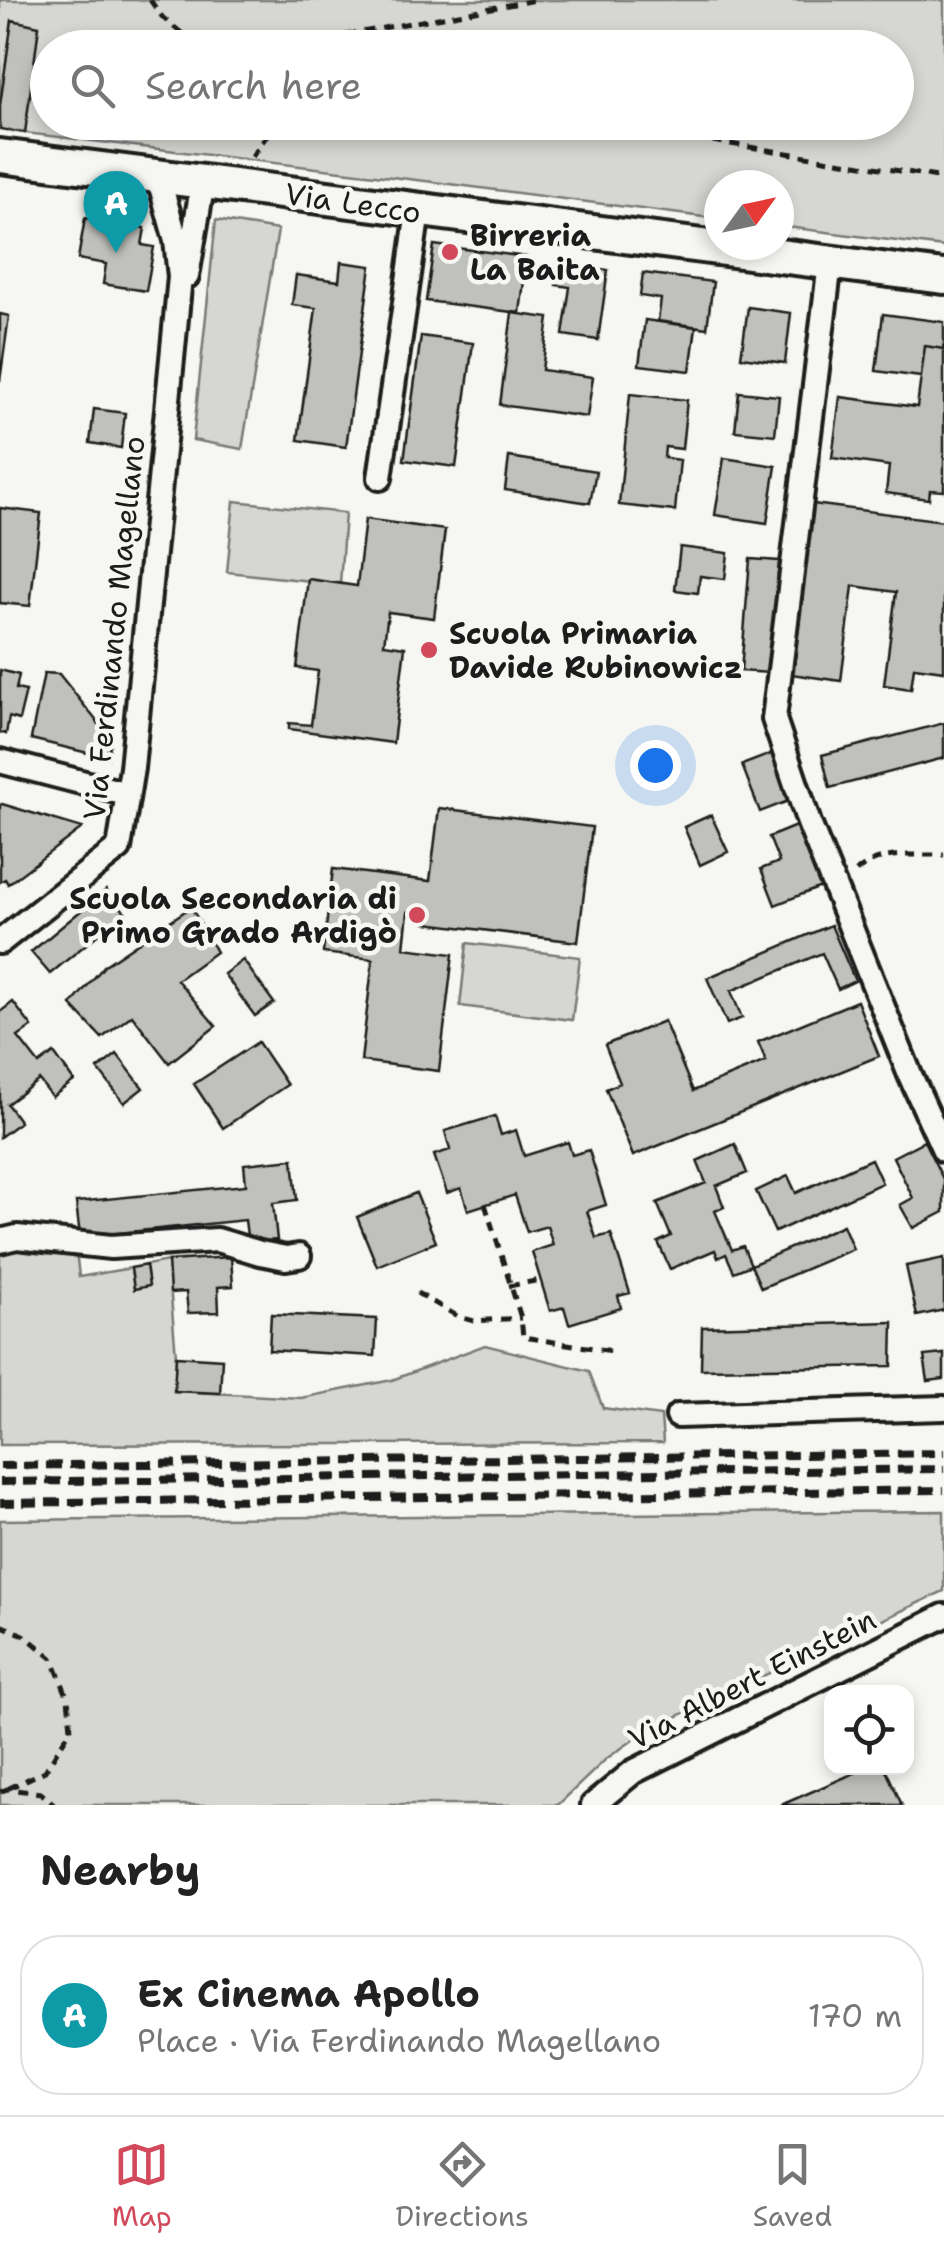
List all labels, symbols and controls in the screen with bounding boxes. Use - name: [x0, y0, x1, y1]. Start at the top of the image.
- search box: [30, 30, 914, 140]
- icon: search: [65, 58, 120, 113]
- text: Search here: [145, 60, 362, 111]
- pin: A: [84, 170, 148, 253]
- north arrow: [704, 170, 794, 260]
- street label: Via Lecco: [282, 173, 424, 233]
- place label: Birreria La Baita: [470, 215, 600, 290]
- marker: Birreria La Baita: [439, 241, 461, 263]
- street label: Via Ferdinando Magellano: [73, 434, 155, 822]
- place label: Scuola Primaria Davide Rubinowicz: [449, 613, 743, 688]
- marker: Scuola Primaria Davide Rubinowicz: [418, 639, 440, 661]
- your location: [630, 740, 681, 791]
- place label: Scuola Secondaria di Primo Grado Ardigò: [69, 878, 397, 953]
- marker: Scuola Secondaria di Primo Grado Ardigò: [406, 904, 428, 926]
- street label: Via Albert Einstein: [621, 1599, 883, 1759]
- map controls: [824, 1685, 914, 1775]
- button: locate: [824, 1685, 914, 1775]
- text: Nearby: [40, 1842, 200, 1898]
- text: Ex Cinema Apollo: [137, 1968, 480, 2019]
- text: A: [62, 1994, 87, 2037]
- text: 170 m: [808, 1994, 902, 2037]
- text: Place · Via Ferdinando Magellano: [137, 2019, 661, 2062]
- tab: Map: [112, 2137, 172, 2235]
- tab: Directions: [395, 2137, 529, 2235]
- tab: Saved: [753, 2137, 832, 2235]

